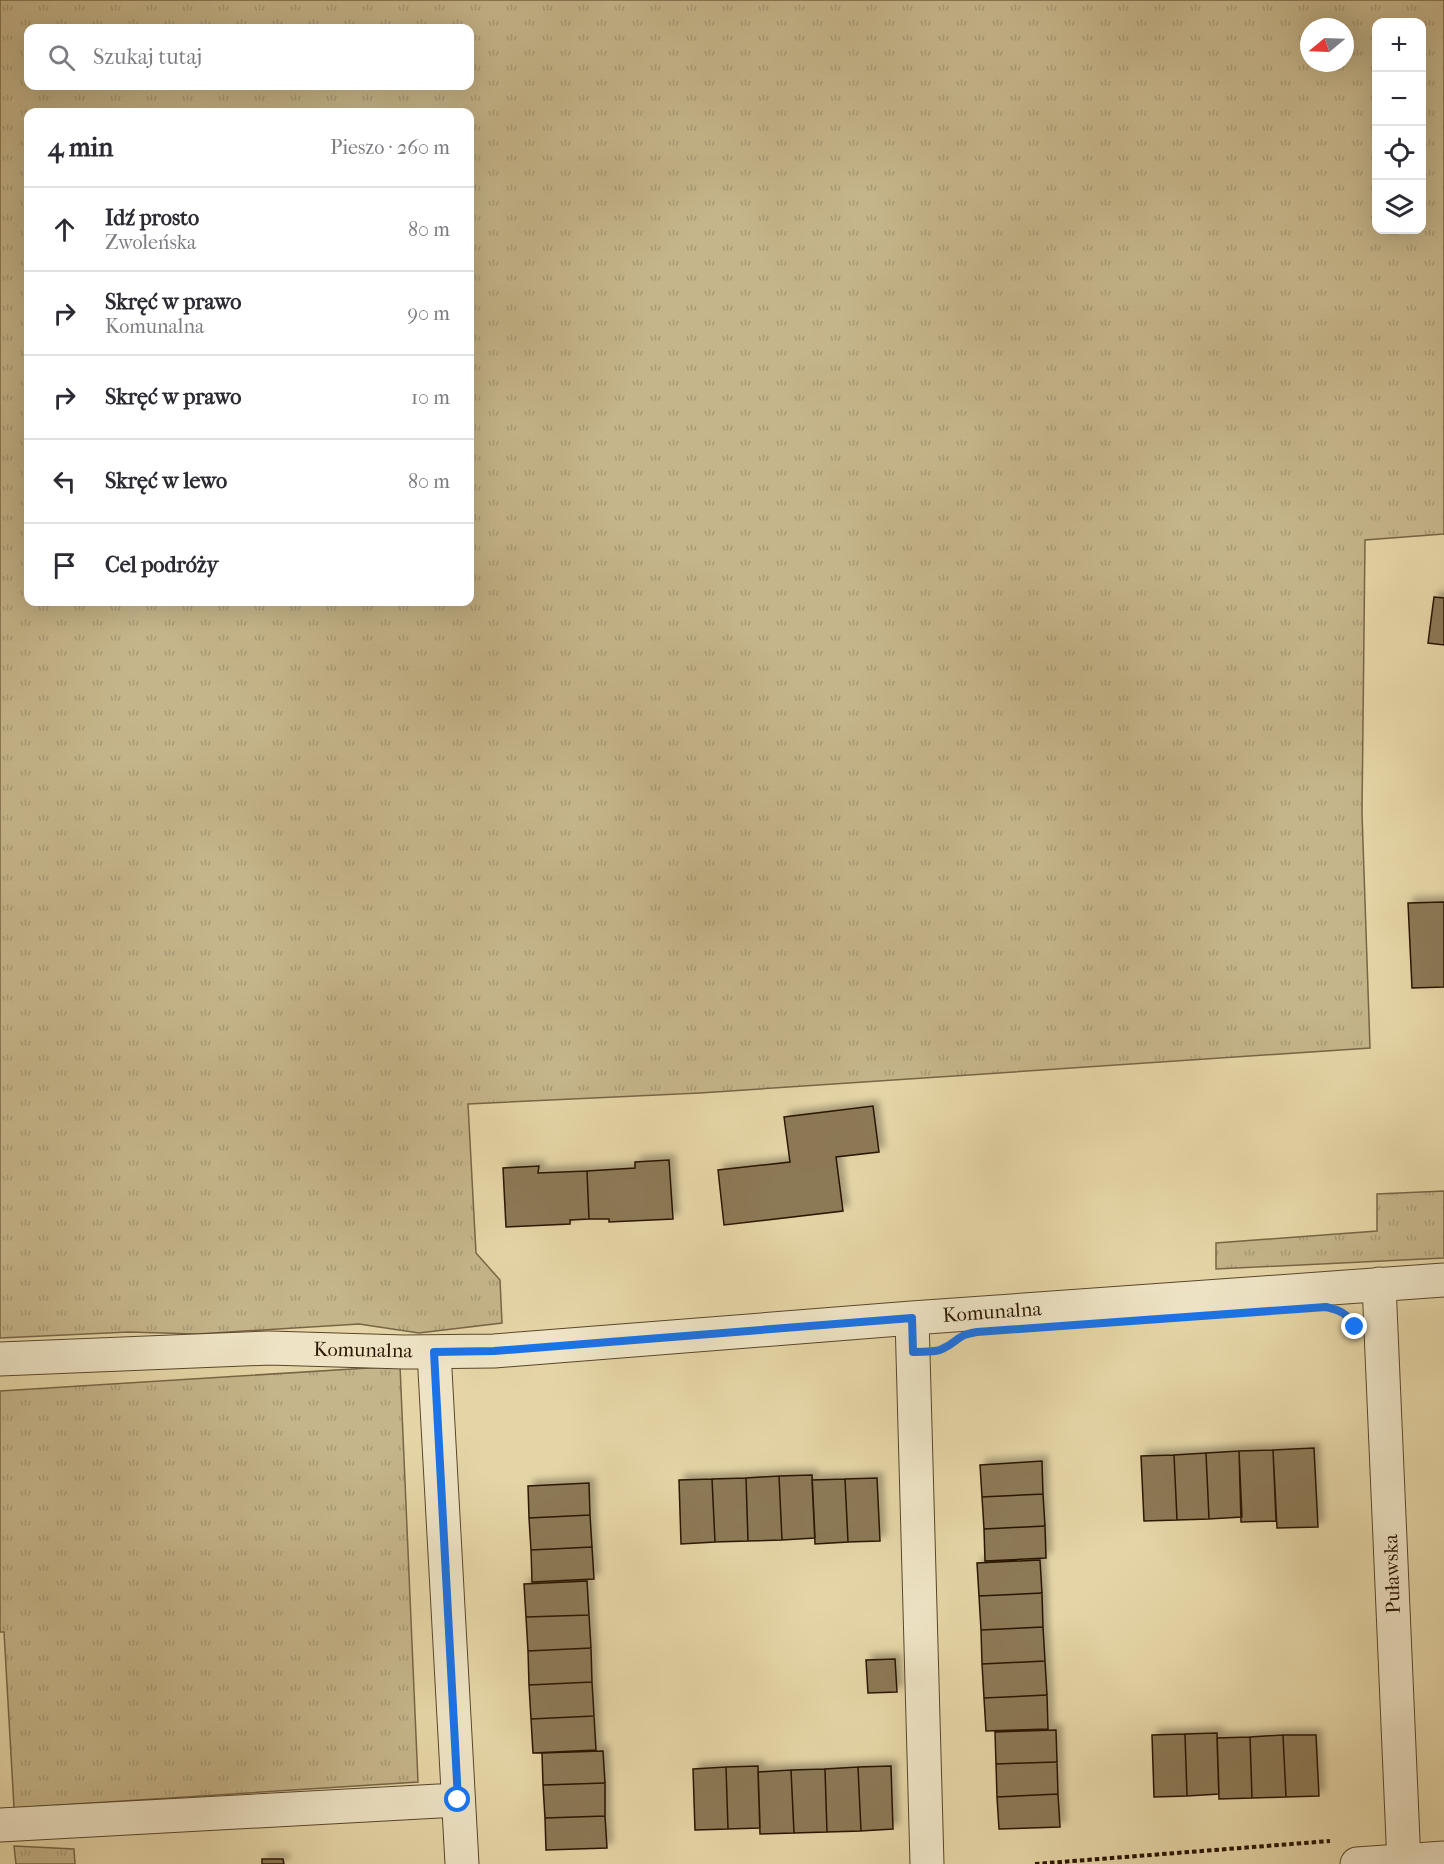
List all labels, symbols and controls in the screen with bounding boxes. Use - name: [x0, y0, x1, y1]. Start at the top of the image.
- north arrow: [1300, 18, 1354, 72]
- map controls: [1372, 18, 1426, 234]
- button: +: [1372, 18, 1426, 72]
- search box: [24, 24, 474, 90]
- icon: search: [45, 41, 78, 74]
- text: Szukaj tutaj: [93, 44, 202, 70]
- button: −: [1372, 72, 1426, 126]
- button: locate: [1372, 126, 1426, 180]
- text: 4 min: [48, 132, 113, 163]
- text: Pieszo · 260 m: [330, 136, 450, 159]
- button: layers: [1372, 180, 1426, 234]
- text: Idź prosto: [105, 205, 199, 231]
- icon: ahead: [48, 213, 81, 246]
- text: 80 m: [408, 218, 450, 241]
- text: Zwoleńska: [105, 231, 196, 254]
- text: Skręć w prawo: [105, 289, 241, 315]
- icon: right: [48, 297, 81, 330]
- text: 90 m: [408, 302, 450, 325]
- text: Komunalna: [105, 315, 204, 338]
- icon: right: [48, 381, 81, 414]
- text: Skręć w prawo: [105, 384, 241, 410]
- text: 10 m: [411, 386, 450, 409]
- icon: left: [48, 465, 81, 498]
- text: Skręć w lewo: [105, 468, 227, 494]
- text: 80 m: [408, 470, 450, 493]
- icon: arrive: [48, 549, 81, 582]
- text: Cel podróży: [105, 552, 218, 578]
- street label: Komunalna: [942, 1297, 1043, 1327]
- route end: [1341, 1313, 1367, 1339]
- street label: Komunalna: [313, 1338, 414, 1362]
- street label: Puławska: [1379, 1533, 1405, 1614]
- route start: [444, 1786, 470, 1812]

